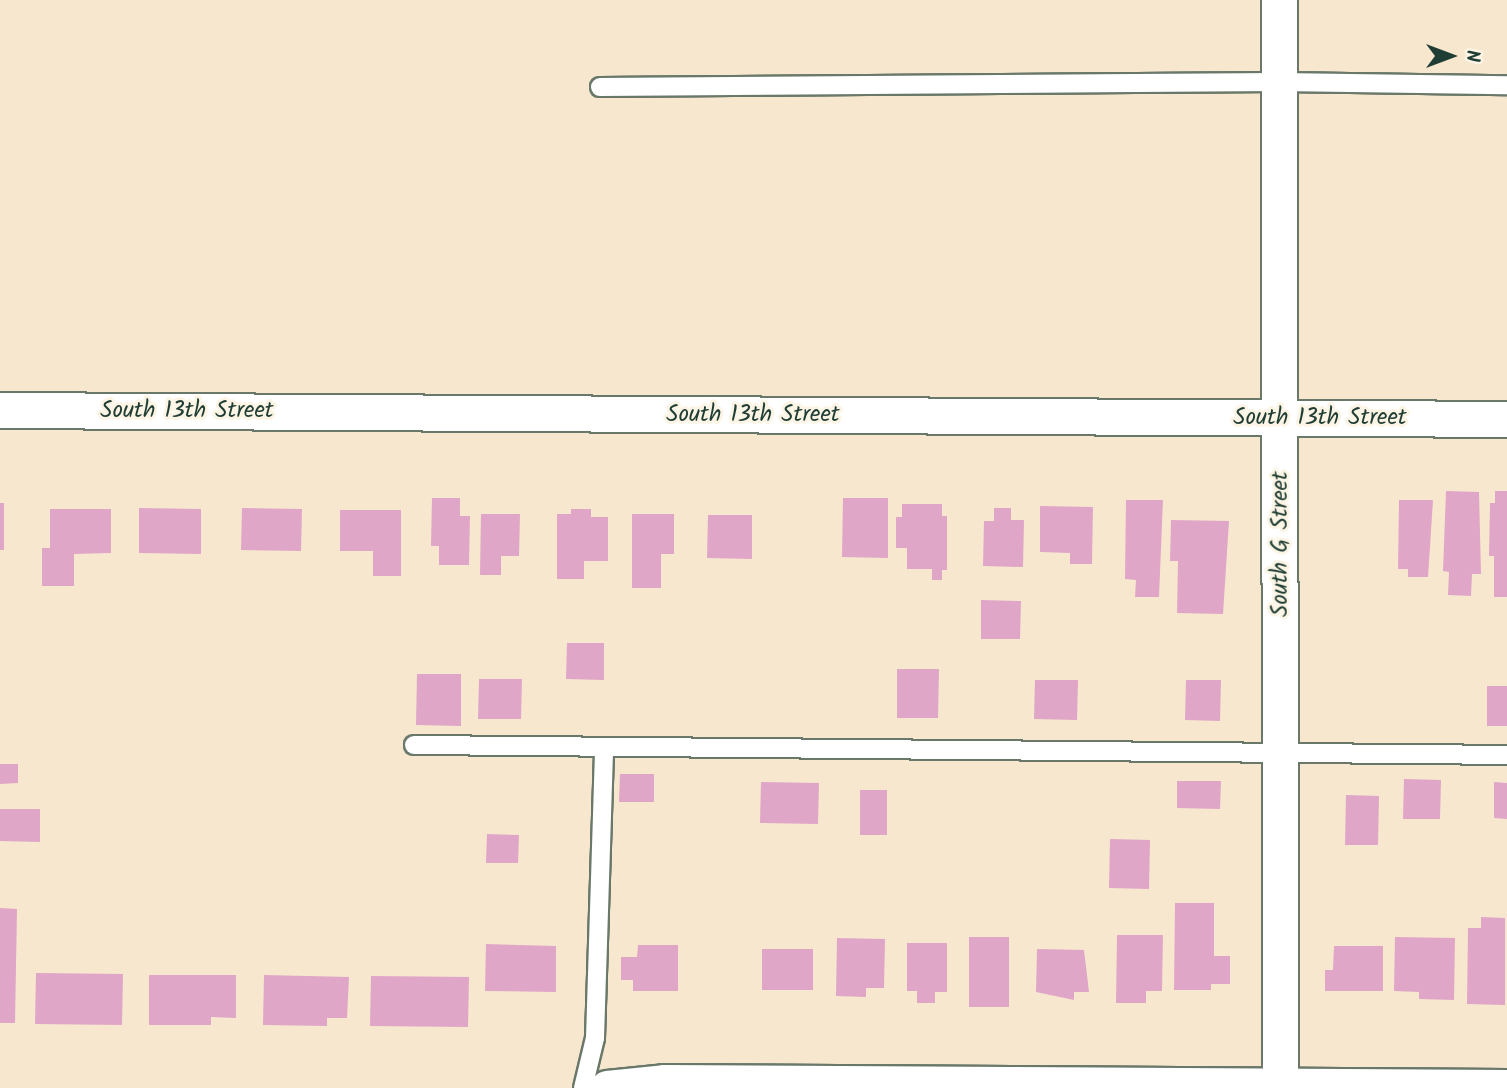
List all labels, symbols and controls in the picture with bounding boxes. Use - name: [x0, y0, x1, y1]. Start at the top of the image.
- north arrow: [1416, 21, 1486, 91]
- text: N: [1457, 50, 1487, 62]
- street label: South 13th Street: [100, 397, 274, 425]
- street label: South 13th Street: [666, 401, 840, 429]
- street label: South 13th Street: [1233, 404, 1407, 432]
- street label: South G Street: [1267, 471, 1295, 617]

